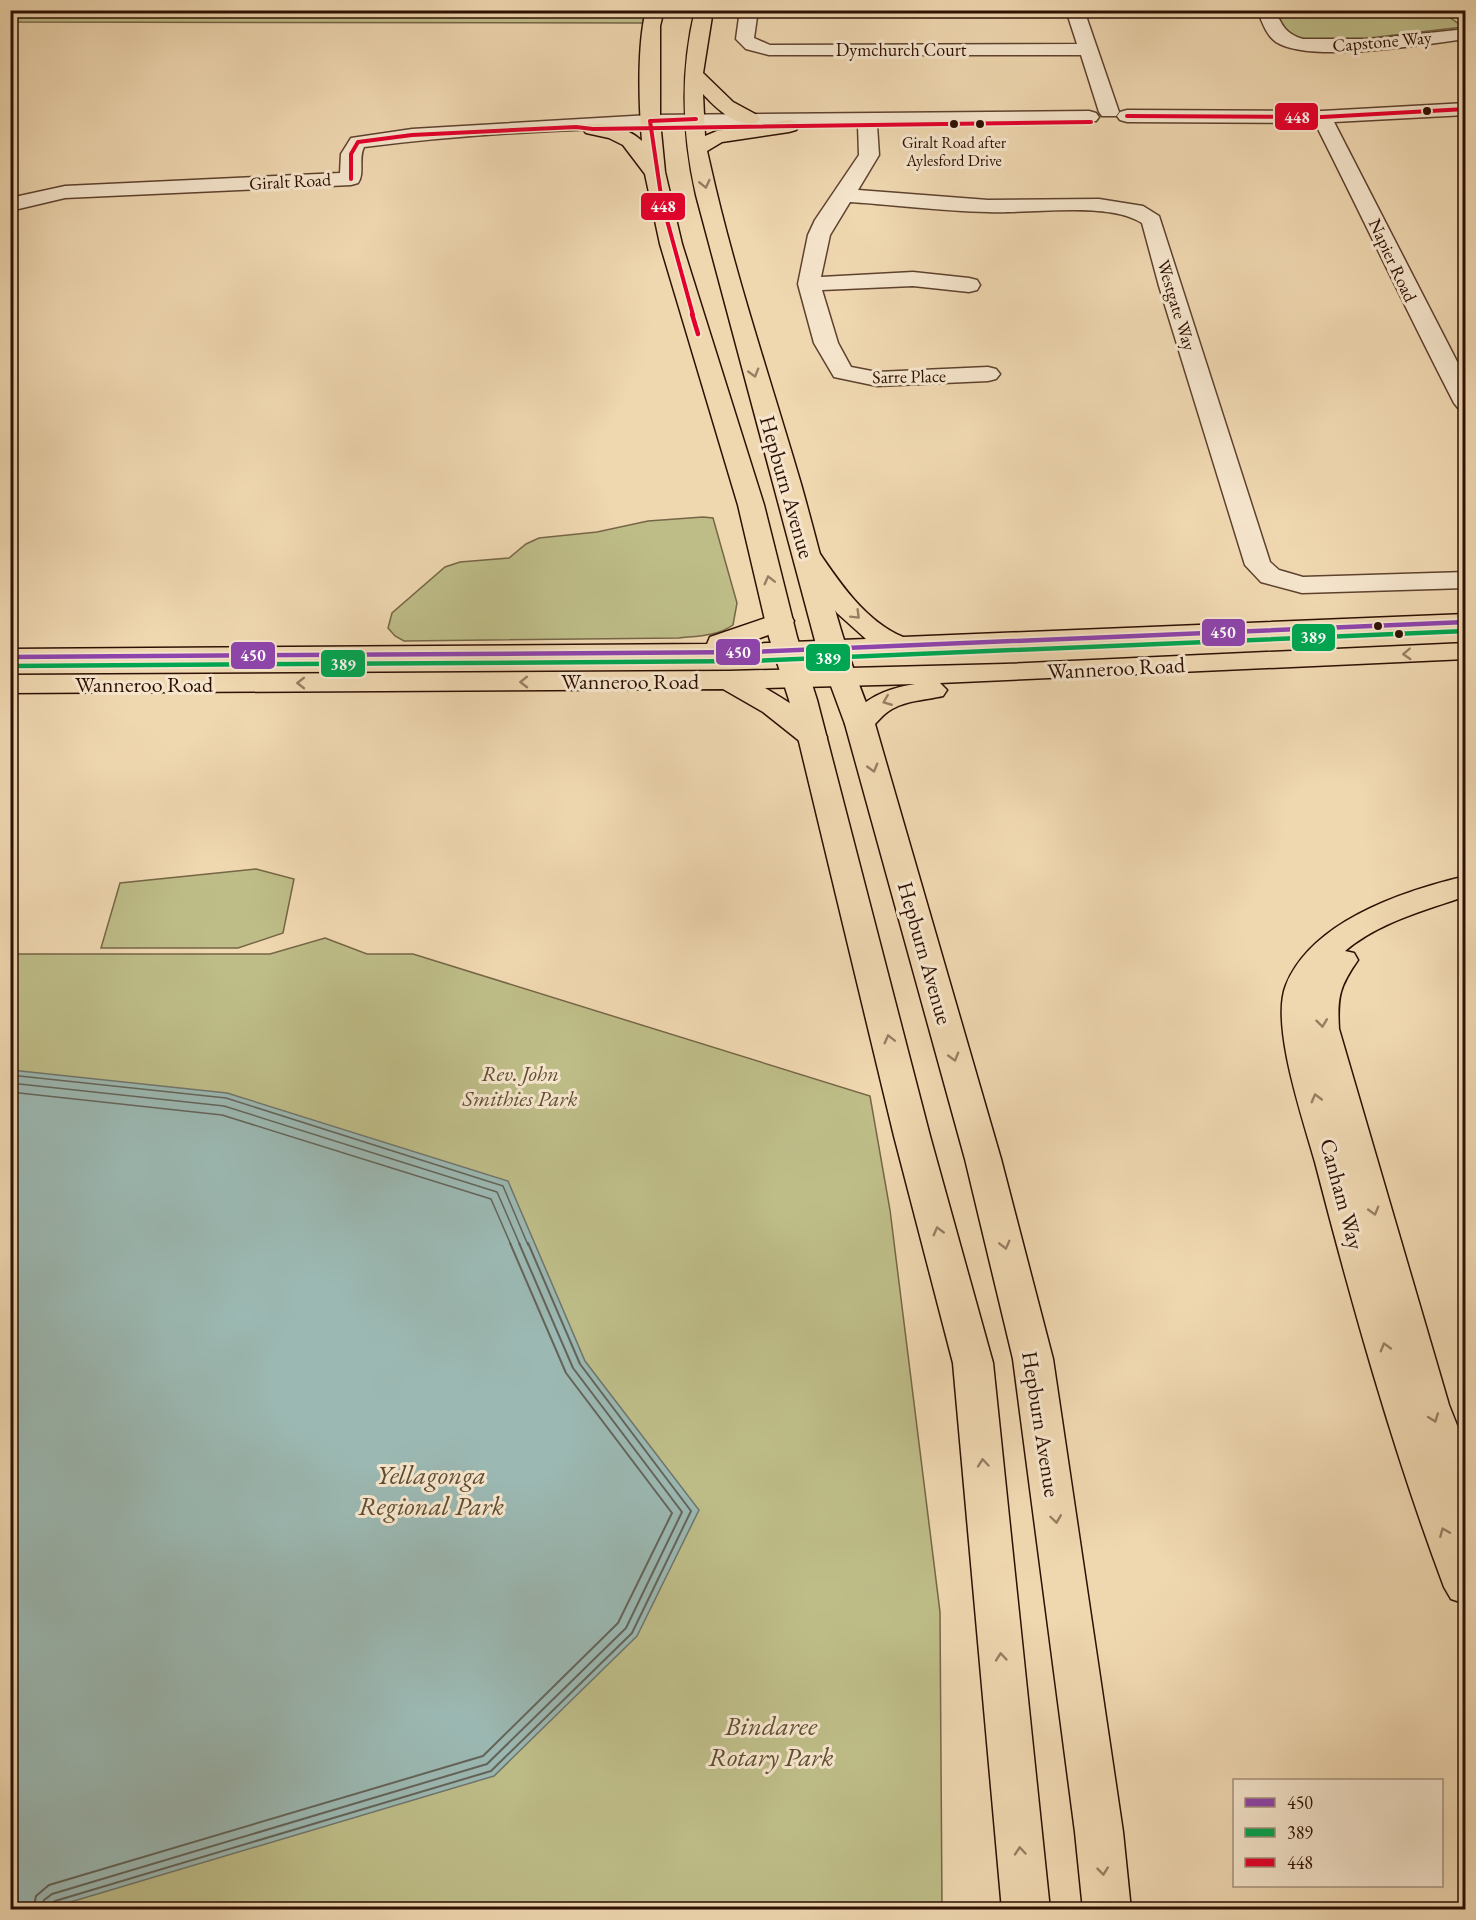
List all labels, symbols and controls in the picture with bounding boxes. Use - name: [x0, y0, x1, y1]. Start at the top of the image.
- street label: Capstone Way: [1331, 25, 1433, 57]
- street label: Dymchurch Court: [836, 38, 967, 61]
- line badge: 448: [1274, 102, 1319, 131]
- unlabelled marker: [1421, 105, 1433, 117]
- text: 448: [1284, 107, 1310, 128]
- marker: Giralt Road after Aylesford Drive: [948, 118, 960, 130]
- unlabelled marker: [974, 118, 986, 130]
- place label: Giralt Road after Aylesford Drive: [902, 132, 1007, 171]
- street label: Giralt Road: [248, 167, 332, 195]
- one-way arrow: [698, 178, 711, 188]
- line badge: 448: [640, 192, 686, 221]
- text: 448: [650, 196, 676, 217]
- street label: Napier Road: [1364, 215, 1423, 306]
- street label: Westgate Way: [1152, 257, 1202, 353]
- street label: Sarre Place: [872, 364, 946, 388]
- one-way arrow: [747, 367, 759, 377]
- street label: Hepburn Avenue: [753, 412, 821, 562]
- one-way arrow: [764, 575, 777, 585]
- one-way arrow: [849, 608, 860, 619]
- line badge: 450: [1201, 618, 1246, 647]
- unlabelled marker: [1372, 620, 1384, 632]
- text: 450: [1210, 622, 1236, 643]
- line badge: 389: [1291, 623, 1336, 652]
- text: 389: [1300, 627, 1326, 648]
- unlabelled marker: [1393, 628, 1405, 640]
- line badge: 450: [715, 638, 761, 666]
- line badge: 450: [230, 641, 276, 670]
- text: 450: [725, 642, 751, 663]
- line badge: 389: [805, 643, 851, 672]
- text: 450: [240, 645, 266, 666]
- text: 389: [815, 648, 841, 669]
- one-way arrow: [1403, 648, 1412, 661]
- line badge: 389: [320, 649, 366, 678]
- street label: Wanneroo Road: [1046, 650, 1187, 686]
- text: 389: [330, 654, 356, 675]
- street label: Wanneroo Road: [561, 667, 700, 696]
- street label: Wanneroo Road: [75, 670, 214, 699]
- one-way arrow: [520, 676, 529, 688]
- one-way arrow: [296, 677, 305, 689]
- one-way arrow: [882, 694, 893, 706]
- one-way arrow: [866, 762, 878, 773]
- street label: Hepburn Avenue: [891, 878, 959, 1028]
- one-way arrow: [1315, 1018, 1328, 1027]
- one-way arrow: [883, 1034, 896, 1044]
- one-way arrow: [947, 1052, 960, 1062]
- park label: Rev. John Smithies Park: [462, 1059, 578, 1113]
- one-way arrow: [1311, 1093, 1323, 1104]
- street label: Canham Way: [1313, 1135, 1371, 1253]
- one-way arrow: [1367, 1205, 1379, 1216]
- one-way arrow: [933, 1226, 945, 1237]
- one-way arrow: [997, 1240, 1010, 1250]
- one-way arrow: [1380, 1342, 1392, 1353]
- street label: Hepburn Avenue: [1015, 1349, 1067, 1499]
- one-way arrow: [1427, 1412, 1439, 1423]
- park label: Yellagonga Regional Park: [358, 1457, 504, 1523]
- one-way arrow: [977, 1459, 990, 1468]
- one-way arrow: [1049, 1514, 1061, 1524]
- one-way arrow: [1439, 1528, 1451, 1539]
- one-way arrow: [995, 1653, 1008, 1662]
- park label: Bindaree Rotary Park: [708, 1708, 834, 1774]
- legend: [1233, 1779, 1443, 1887]
- text: 450: [1287, 1791, 1313, 1814]
- text: 389: [1287, 1821, 1313, 1844]
- one-way arrow: [1014, 1847, 1027, 1856]
- text: 448: [1287, 1851, 1313, 1874]
- one-way arrow: [1096, 1866, 1109, 1875]

